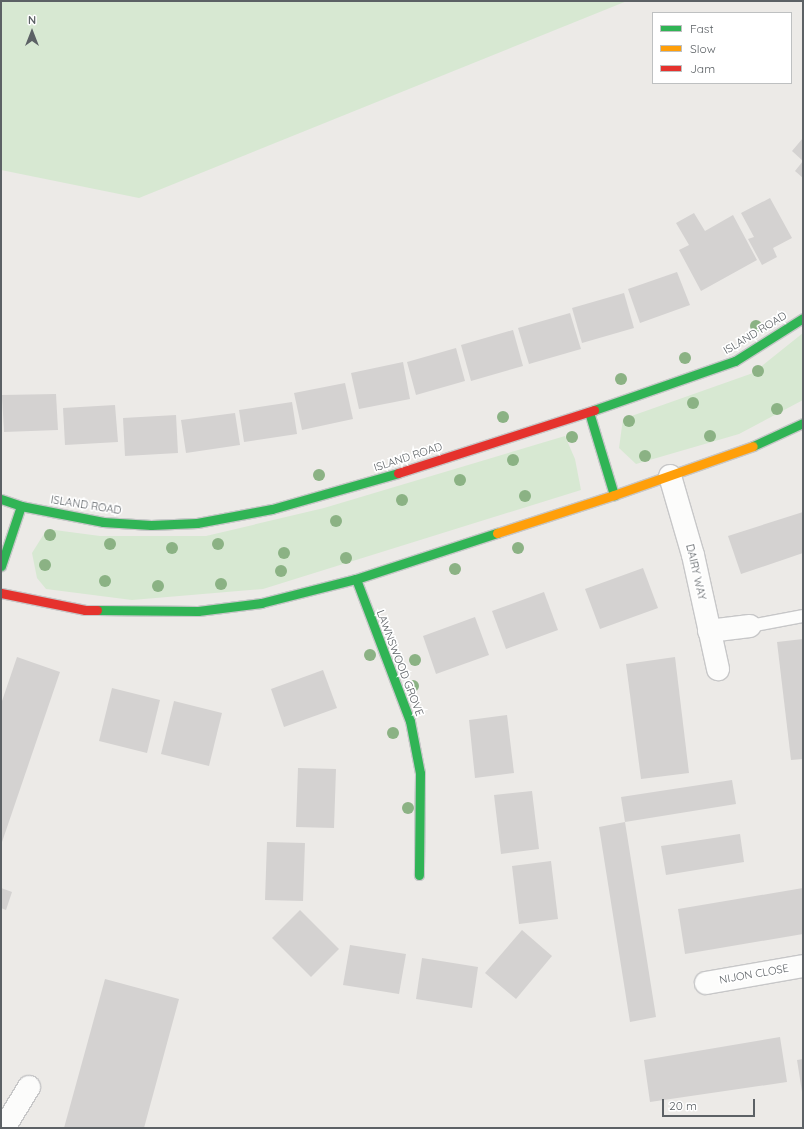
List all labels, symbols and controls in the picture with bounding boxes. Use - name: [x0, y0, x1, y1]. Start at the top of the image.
- north arrow: [12, 12, 52, 52]
- legend: [652, 12, 792, 84]
- text: N: [28, 13, 36, 27]
- text: Fast: [690, 21, 714, 36]
- text: Slow: [690, 41, 716, 56]
- text: Jam: [690, 61, 715, 76]
- street label: ISLAND ROAD: [721, 309, 789, 357]
- street label: ISLAND ROAD: [372, 440, 444, 474]
- street label: ISLAND ROAD: [50, 493, 122, 517]
- street label: DAIRY WAY: [683, 543, 709, 601]
- street label: LAWNSWOOD GROVE: [374, 608, 426, 718]
- street label: NIJON CLOSE: [718, 961, 790, 987]
- scale bar: [664, 1091, 757, 1117]
- text: 20 m: [669, 1098, 697, 1113]

